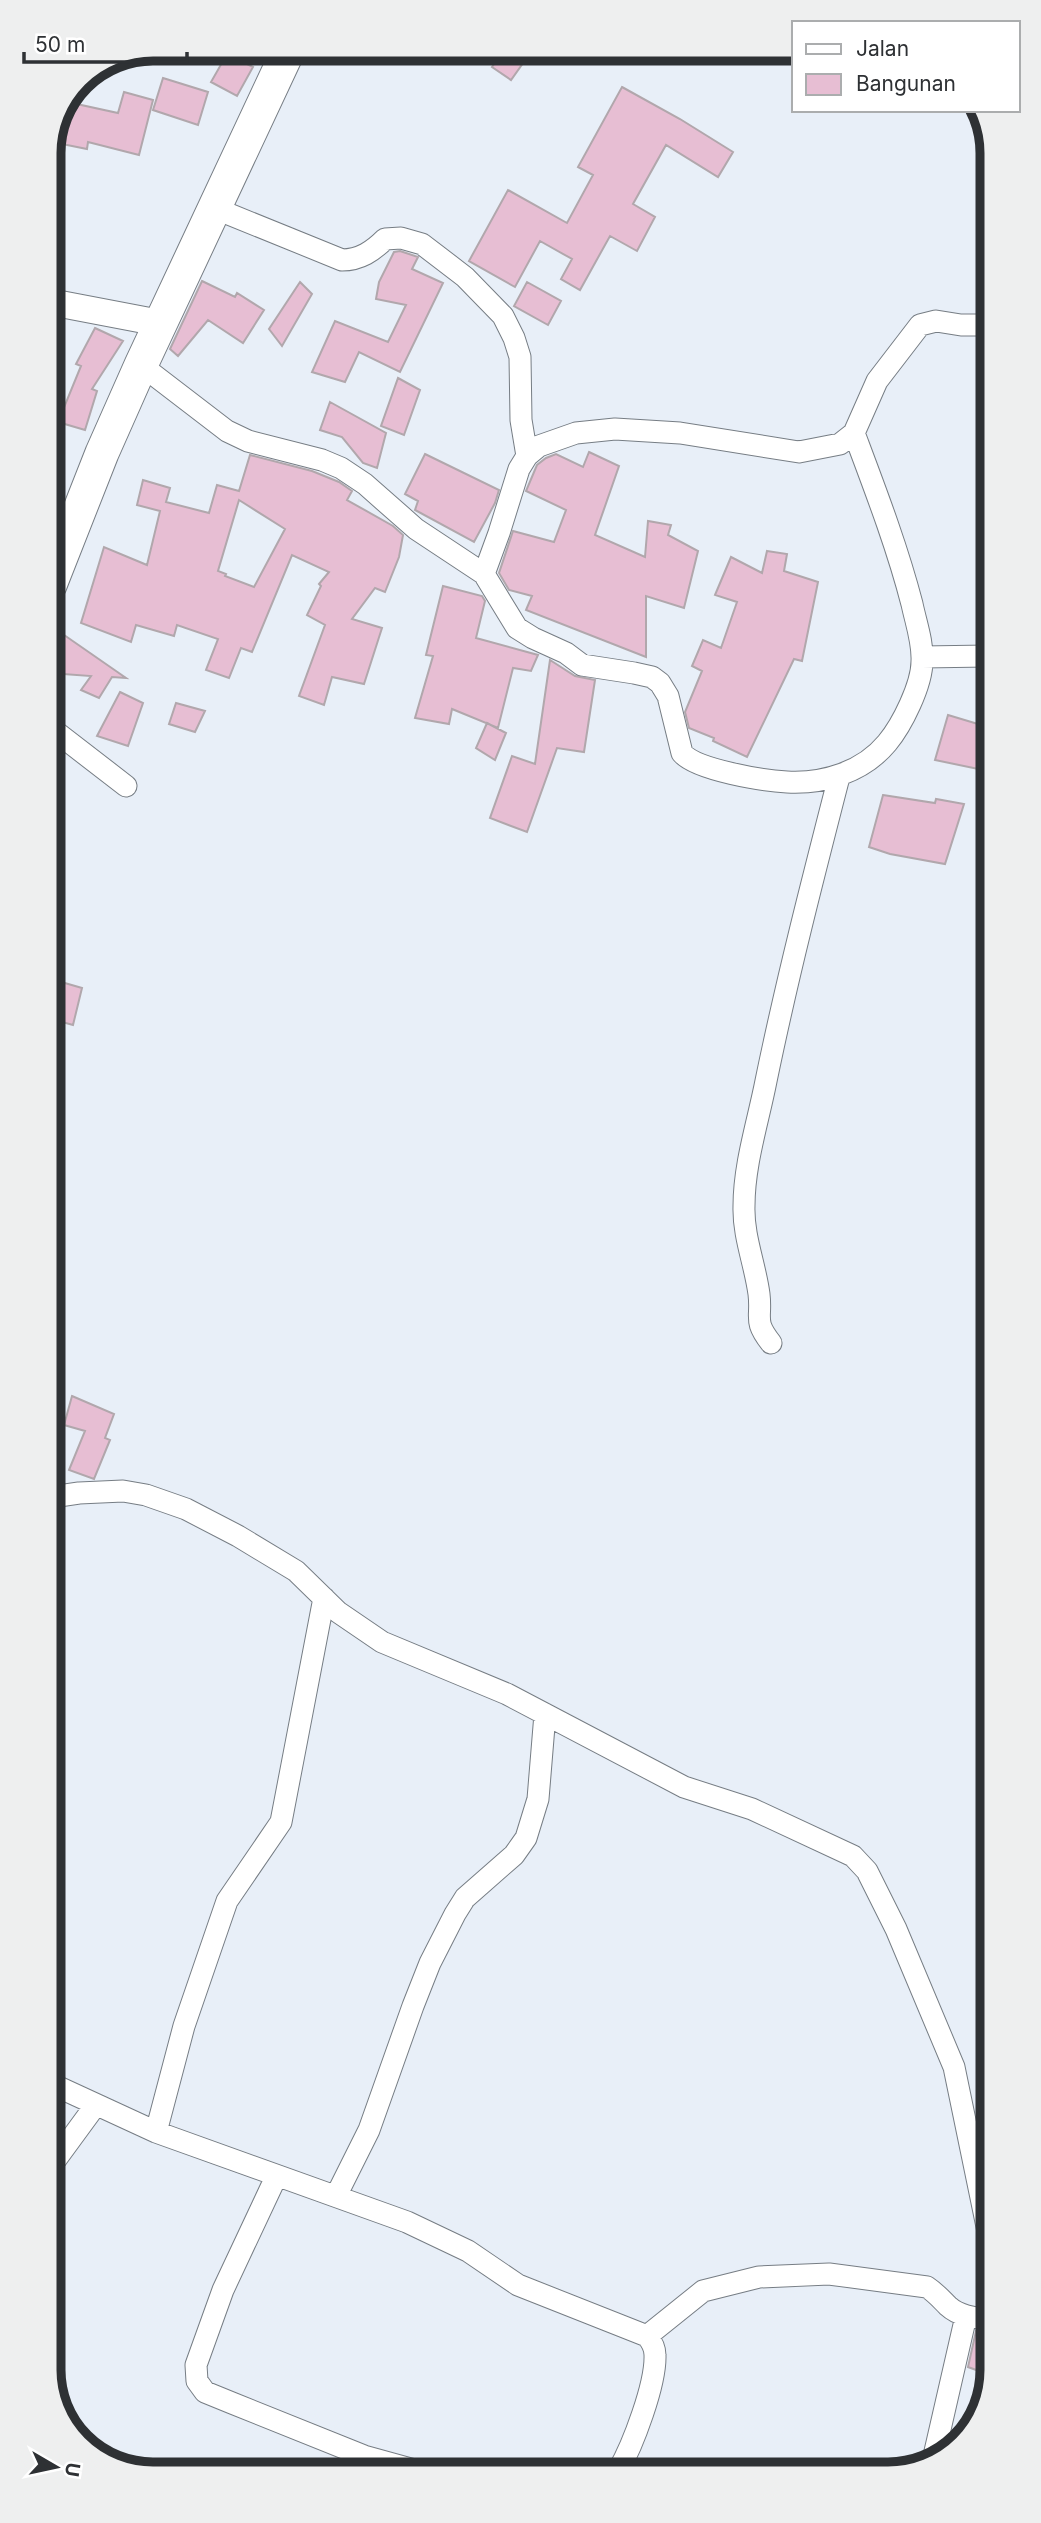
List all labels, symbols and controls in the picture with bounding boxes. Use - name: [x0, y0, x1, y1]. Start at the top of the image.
- scale bar: [24, 21, 187, 65]
- legend: [792, 21, 1020, 112]
- text: 50 m: [35, 32, 85, 57]
- text: Jalan: [856, 36, 909, 61]
- text: Bangunan: [856, 71, 956, 96]
- north arrow: [21, 2432, 91, 2502]
- text: U: [60, 2461, 85, 2478]

